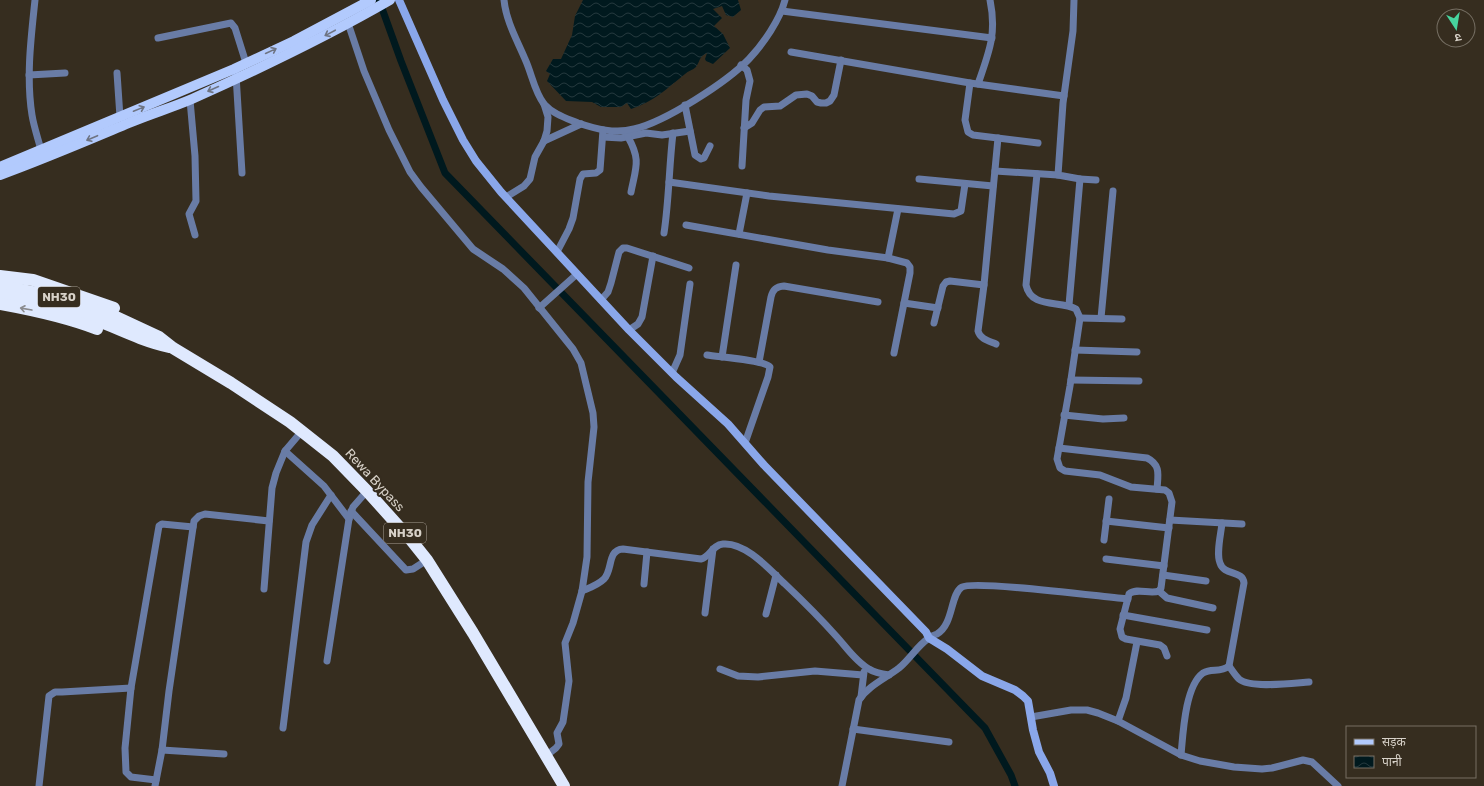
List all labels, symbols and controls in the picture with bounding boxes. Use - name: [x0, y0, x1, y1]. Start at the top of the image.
- north arrow: [1436, 8, 1476, 48]
- one-way arrow: [324, 30, 336, 37]
- text: उ: [1453, 30, 1462, 44]
- one-way arrow: [265, 47, 277, 54]
- one-way arrow: [207, 86, 219, 94]
- one-way arrow: [133, 105, 145, 113]
- one-way arrow: [87, 135, 99, 143]
- road number: NH30: [38, 287, 80, 307]
- one-way arrow: [20, 305, 33, 313]
- street label: Rewa Bypass: [342, 446, 408, 515]
- road number: NH30: [384, 523, 426, 543]
- legend: [1346, 726, 1476, 778]
- text: सड़क: [1382, 735, 1407, 749]
- text: पानी: [1382, 754, 1403, 769]

